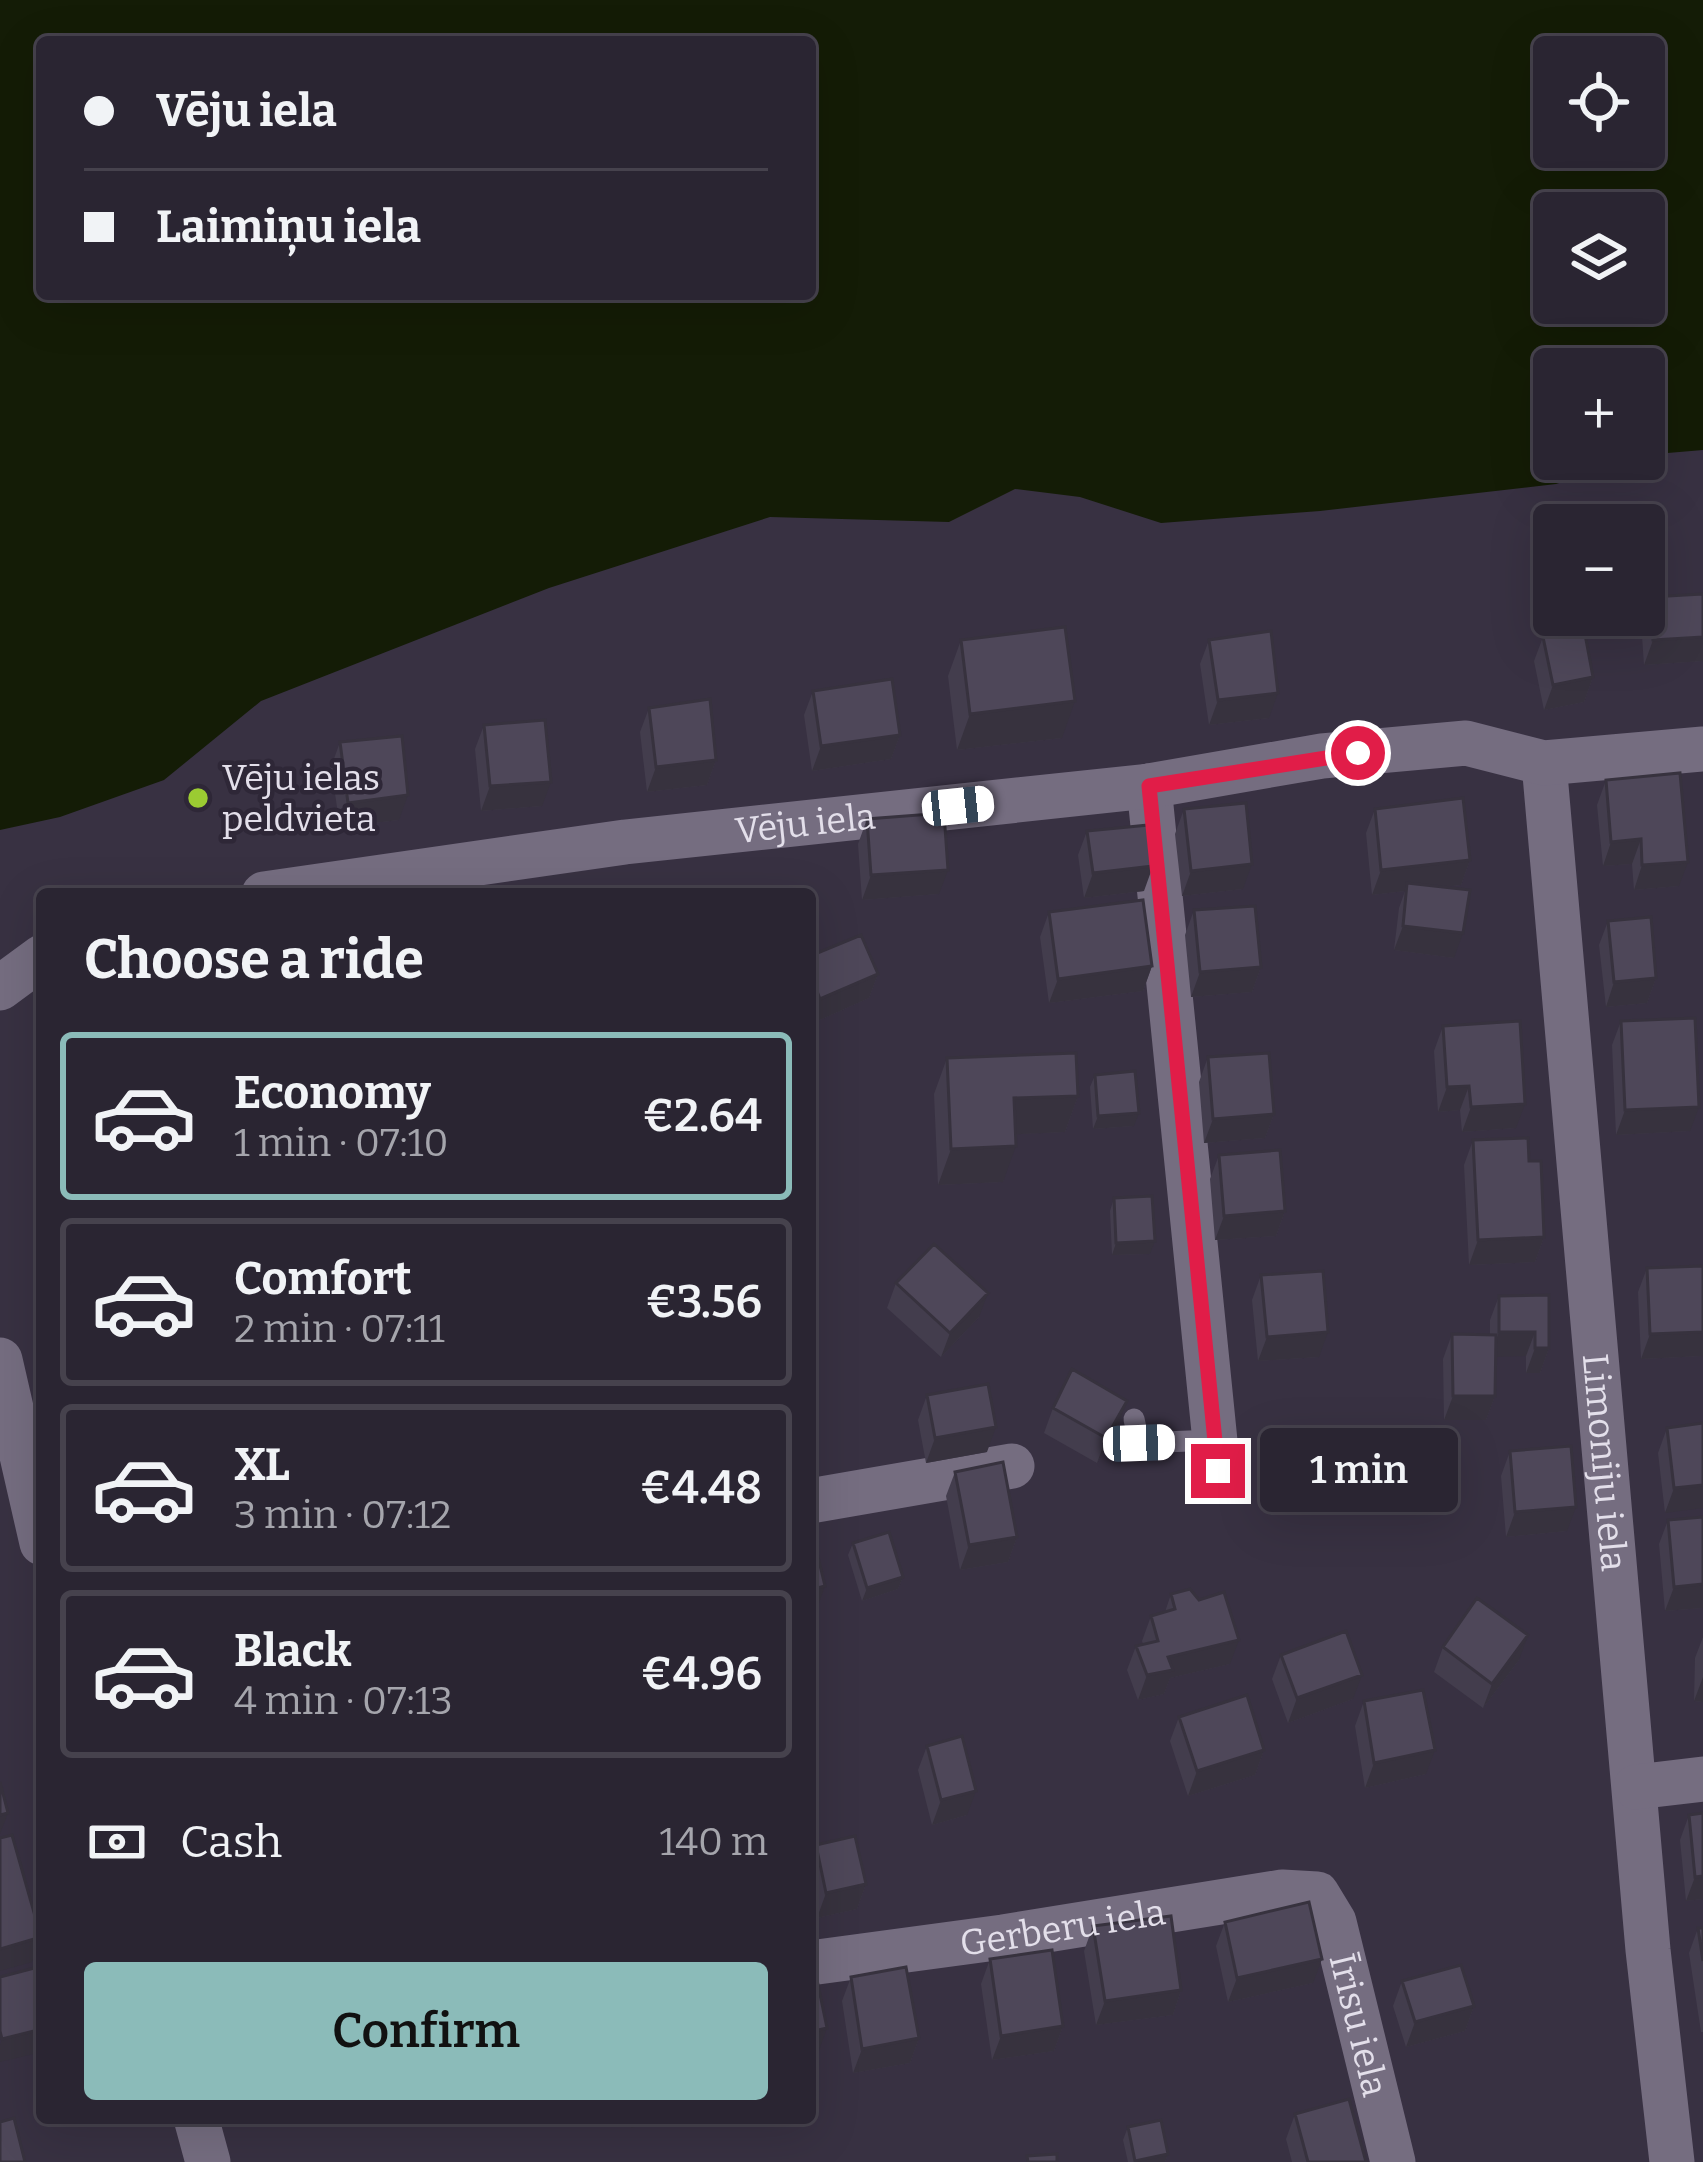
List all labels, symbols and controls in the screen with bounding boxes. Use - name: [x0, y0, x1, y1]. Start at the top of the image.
- map controls: [1533, 36, 1665, 636]
- button: locate: [1533, 36, 1665, 168]
- text: Vēju iela: [156, 84, 337, 138]
- button: layers: [1533, 192, 1665, 324]
- text: Laimiņu iela: [156, 200, 421, 254]
- button: +: [1533, 348, 1665, 480]
- button: −: [1533, 504, 1665, 636]
- route start: [1331, 726, 1385, 780]
- place label: Vēju ielas peldvieta: [222, 756, 380, 841]
- car: [920, 784, 996, 828]
- marker: Vēju ielas peldvieta: [185, 785, 211, 811]
- street label: Vēju iela: [733, 794, 878, 853]
- text: Choose a ride: [84, 928, 424, 992]
- icon: car: [90, 1062, 198, 1170]
- text: Economy: [234, 1066, 431, 1120]
- text: €2.64: [642, 1089, 762, 1143]
- text: 1 min · 07:10: [234, 1120, 449, 1166]
- icon: car: [90, 1248, 198, 1356]
- text: Comfort: [234, 1252, 412, 1306]
- text: €3.56: [645, 1275, 762, 1329]
- text: 2 min · 07:11: [234, 1306, 445, 1352]
- street label: Limoniju iela: [1573, 1352, 1636, 1573]
- car: [1102, 1424, 1176, 1462]
- callout: 1 min: [1260, 1429, 1458, 1513]
- icon: car: [90, 1434, 198, 1542]
- text: XL: [234, 1438, 290, 1492]
- route end: [1191, 1444, 1245, 1498]
- text: 1 min: [1310, 1447, 1408, 1493]
- text: €4.48: [640, 1461, 762, 1515]
- text: 3 min · 07:12: [234, 1492, 451, 1538]
- icon: car: [90, 1620, 198, 1728]
- text: Black: [234, 1624, 351, 1678]
- text: €4.96: [641, 1647, 762, 1701]
- text: 4 min · 07:13: [234, 1678, 453, 1724]
- icon: cash: [84, 1809, 150, 1875]
- text: Cash: [180, 1815, 282, 1869]
- text: 140 m: [659, 1819, 768, 1865]
- street label: Gerberu iela: [957, 1890, 1169, 1966]
- street label: Īrisu iela: [1320, 1949, 1397, 2101]
- button: Confirm: [84, 1962, 768, 2100]

